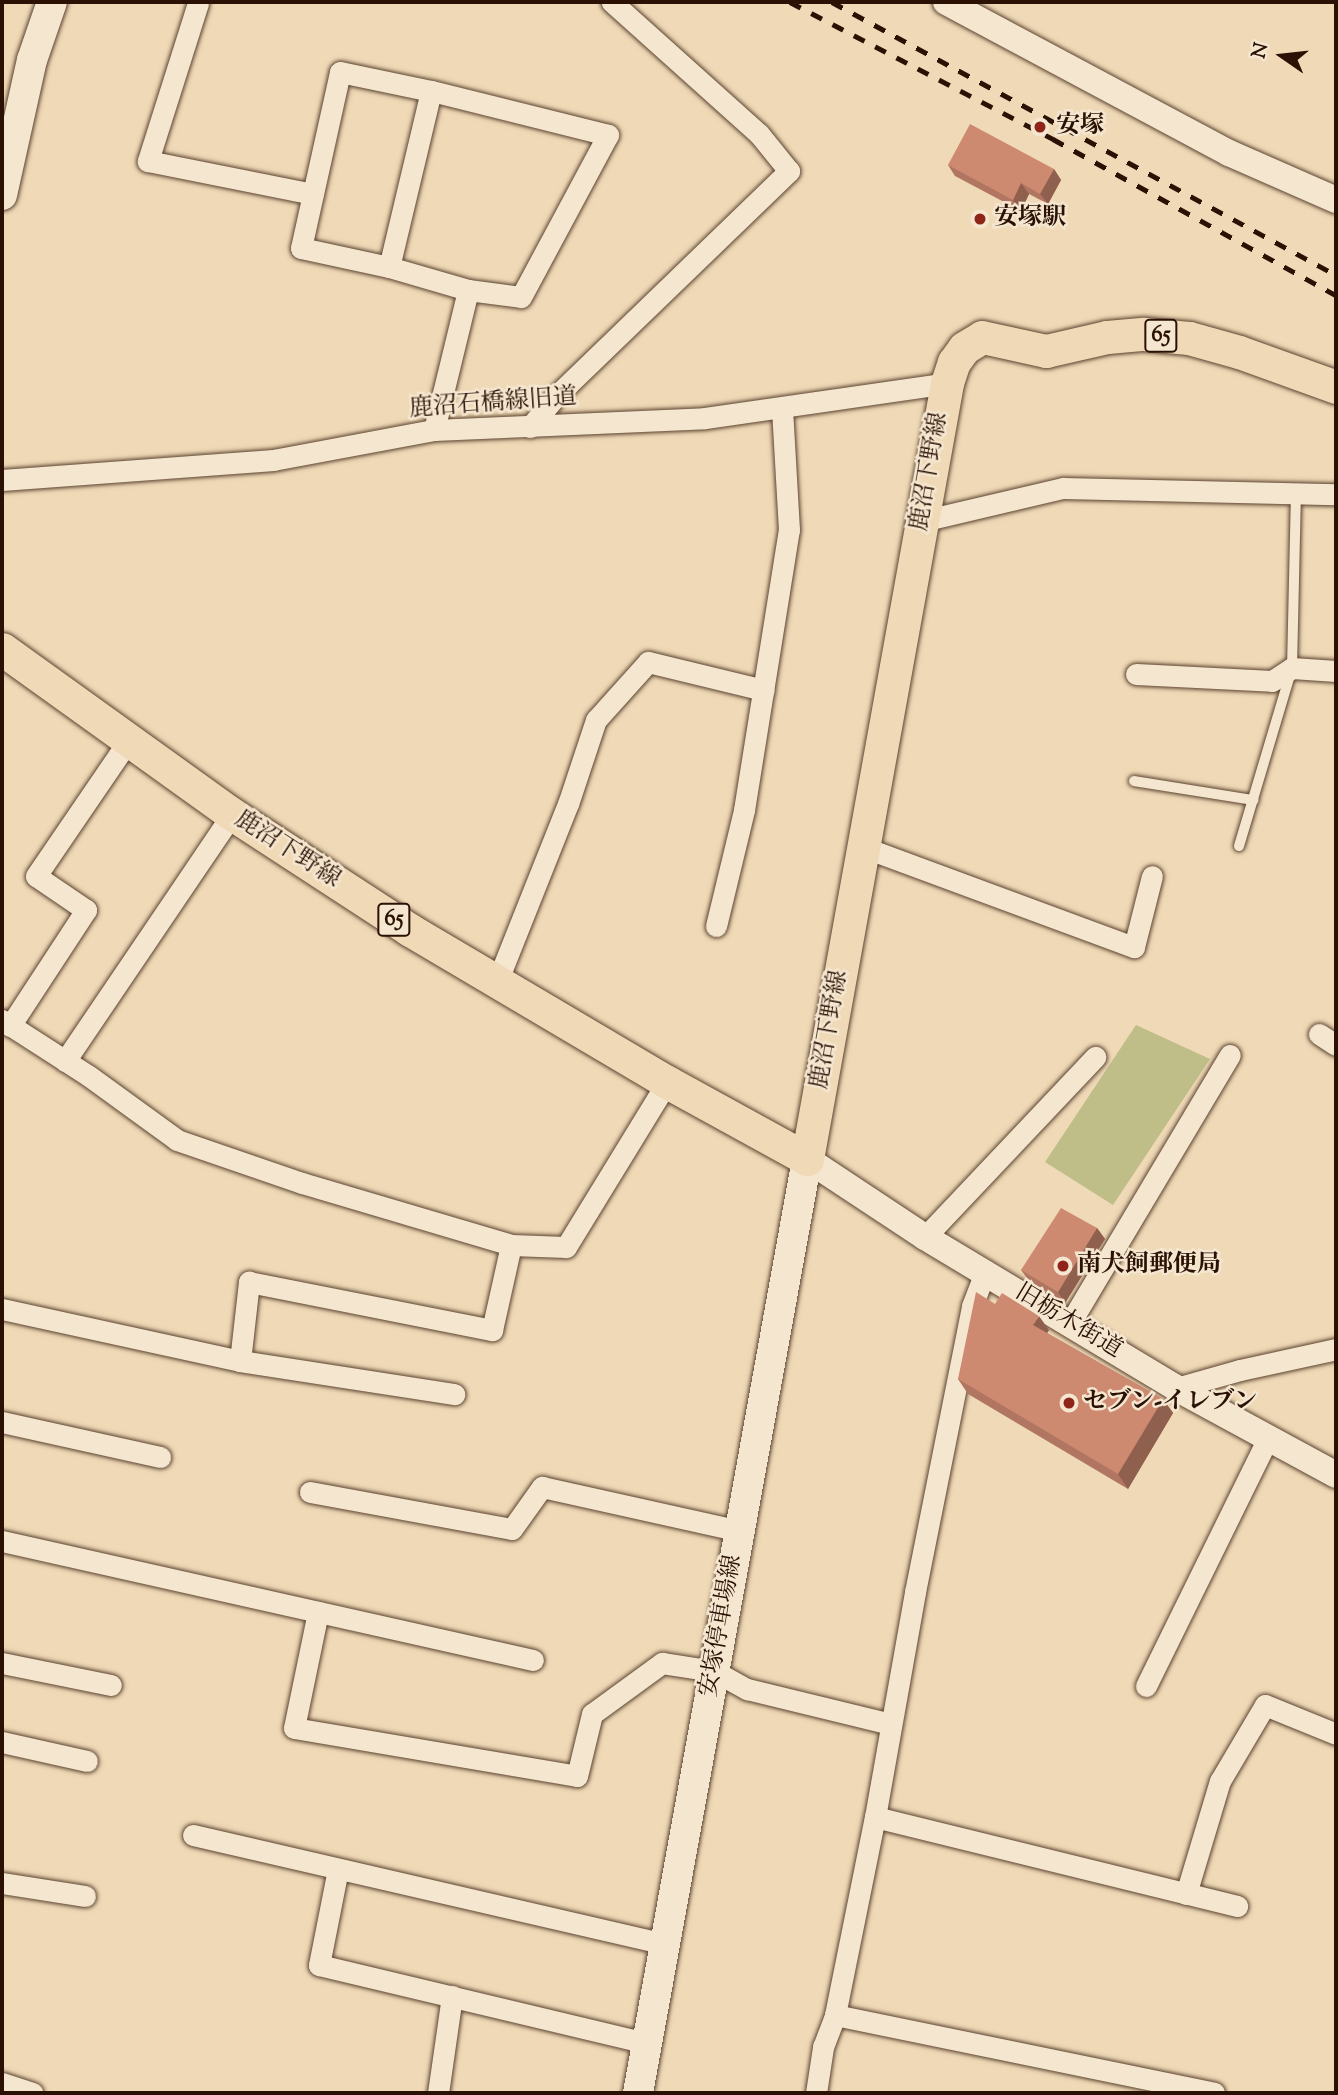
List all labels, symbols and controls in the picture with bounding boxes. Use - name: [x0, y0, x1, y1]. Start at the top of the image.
- north arrow: [1247, 21, 1317, 91]
- text: N: [1246, 40, 1276, 61]
- place label: 安塚: [1056, 113, 1104, 141]
- marker: 安塚: [1030, 117, 1050, 137]
- place label: 安塚駅: [994, 205, 1066, 233]
- marker: 安塚駅: [972, 211, 988, 227]
- road number: 65: [1144, 316, 1178, 356]
- street label: 鹿沼石橋線旧道: [408, 384, 578, 424]
- street label: 鹿沼下野線: [905, 410, 955, 534]
- street label: 鹿沼下野線: [229, 805, 345, 895]
- road number: 65: [376, 900, 412, 939]
- street label: 鹿沼下野線: [805, 968, 855, 1092]
- place label: 南犬飼郵便局: [1077, 1252, 1221, 1280]
- marker: 南犬飼郵便局: [1055, 1258, 1071, 1274]
- street label: 旧栃木街道: [1009, 1279, 1127, 1365]
- place label: セブン-イレブン: [1083, 1389, 1259, 1417]
- marker: セブン-イレブン: [1061, 1395, 1077, 1411]
- street label: 安塚停車場線: [695, 1553, 749, 1699]

